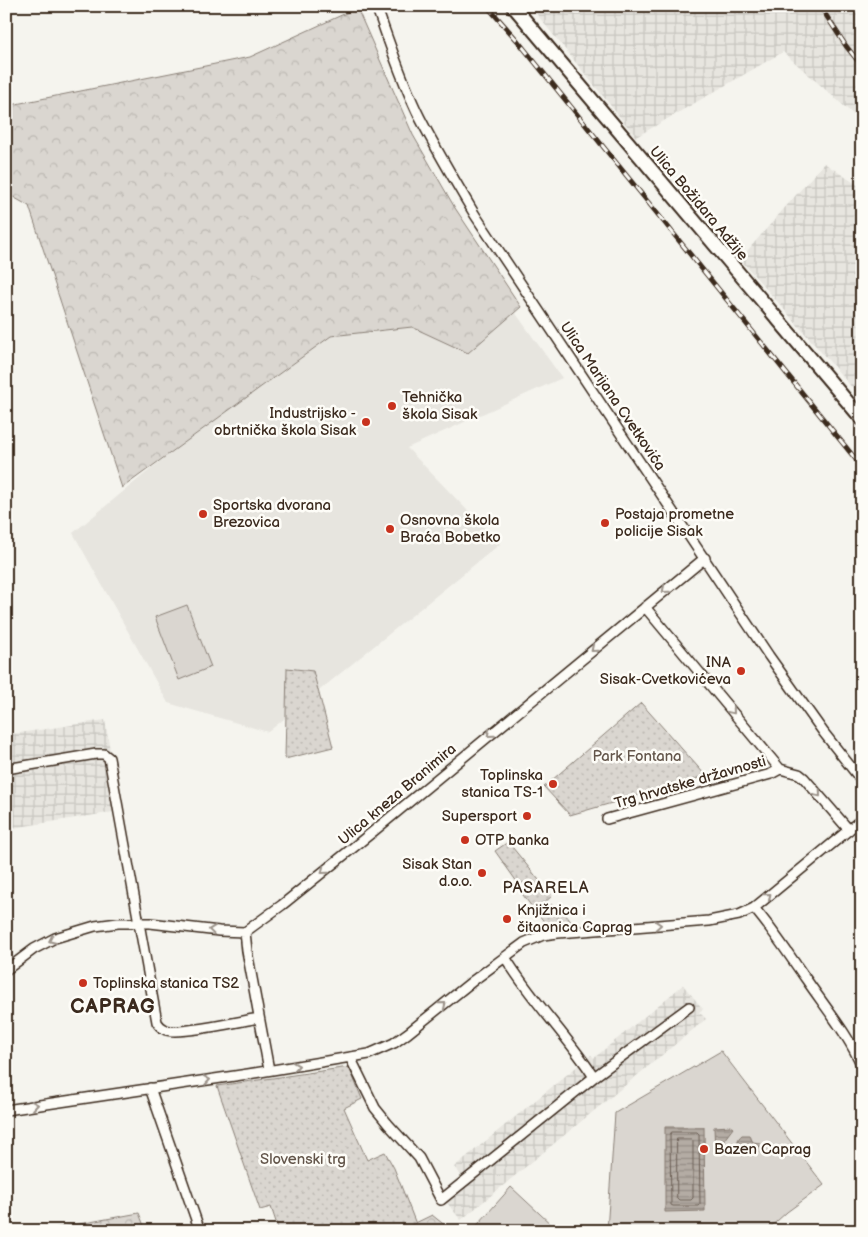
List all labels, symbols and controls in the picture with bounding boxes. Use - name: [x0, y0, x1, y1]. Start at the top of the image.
- street label: Ulica Božidara Adžije: [645, 142, 752, 265]
- street label: Ulica Marijana Cvetkovića: [556, 318, 670, 474]
- place label: Tehnička škola Sisak: [402, 388, 478, 424]
- marker: Tehnička škola Sisak: [386, 400, 398, 412]
- place label: Industrijsko - obrtnička škola Sisak: [214, 404, 357, 440]
- marker: Industrijsko - obrtnička škola Sisak: [360, 416, 372, 428]
- place label: Sportska dvorana Brezovica: [213, 496, 331, 532]
- place label: Postaja prometne policije Sisak: [615, 505, 734, 541]
- marker: Sportska dvorana Brezovica: [197, 508, 209, 520]
- place label: Osnovna škola Braća Bobetko: [400, 511, 501, 547]
- marker: Postaja prometne policije Sisak: [599, 517, 611, 529]
- marker: Osnovna škola Braća Bobetko: [384, 523, 396, 535]
- one-way arrow: [662, 584, 671, 593]
- one-way arrow: [591, 644, 600, 652]
- place label: INA Sisak-Cvetkovićeva: [600, 653, 732, 689]
- marker: INA Sisak-Cvetkovićeva: [735, 665, 747, 677]
- one-way arrow: [727, 706, 736, 715]
- one-way arrow: [487, 729, 496, 738]
- street label: Ulica kneza Branimira: [335, 740, 460, 849]
- park label: Park Fontana: [592, 747, 682, 766]
- street label: Trg hrvatske državnosti: [612, 752, 768, 813]
- place label: Toplinska stanica TS-1: [462, 766, 543, 802]
- marker: Toplinska stanica TS-1: [547, 778, 559, 790]
- one-way arrow: [812, 788, 820, 797]
- place label: Supersport: [442, 807, 517, 826]
- marker: Supersport: [521, 810, 533, 822]
- place label: OTP banka: [475, 831, 549, 850]
- marker: OTP banka: [459, 834, 471, 846]
- place label: Sisak Stan d.o.o.: [402, 855, 472, 891]
- one-way arrow: [321, 865, 330, 874]
- marker: Sisak Stan d.o.o.: [476, 867, 488, 879]
- district label: PASARELA: [502, 879, 590, 898]
- one-way arrow: [763, 893, 772, 902]
- place label: Knjižnica i čitaonica Caprag: [517, 901, 632, 937]
- marker: Knjižnica i čitaonica Caprag: [501, 913, 513, 925]
- one-way arrow: [654, 919, 662, 930]
- one-way arrow: [208, 925, 216, 936]
- one-way arrow: [49, 933, 58, 943]
- place label: Toplinska stanica TS2: [93, 974, 239, 993]
- marker: Toplinska stanica TS2: [77, 977, 89, 989]
- district label: CAPRAG: [70, 995, 156, 1019]
- one-way arrow: [437, 1002, 446, 1011]
- one-way arrow: [292, 1061, 300, 1072]
- one-way arrow: [203, 1075, 212, 1085]
- one-way arrow: [30, 1101, 39, 1111]
- place label: Bazen Caprag: [714, 1140, 811, 1159]
- marker: Bazen Caprag: [698, 1143, 710, 1155]
- park label: Slovenski trg: [260, 1150, 346, 1169]

